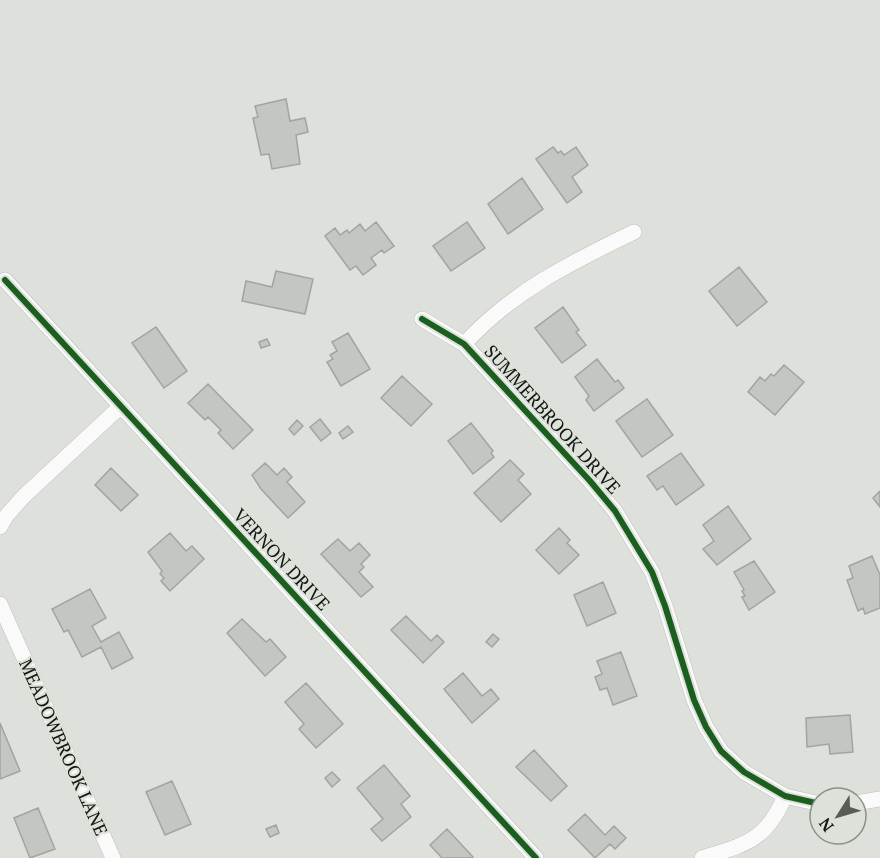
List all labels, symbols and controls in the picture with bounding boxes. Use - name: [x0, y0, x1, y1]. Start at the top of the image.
- street label: SUMMERBROOK DRIVE: [480, 339, 626, 499]
- street label: VERNON DRIVE: [228, 503, 336, 615]
- street label: MEADOWBROOK LANE: [14, 655, 114, 839]
- north arrow: [808, 786, 868, 846]
- text: N: [814, 814, 838, 836]

